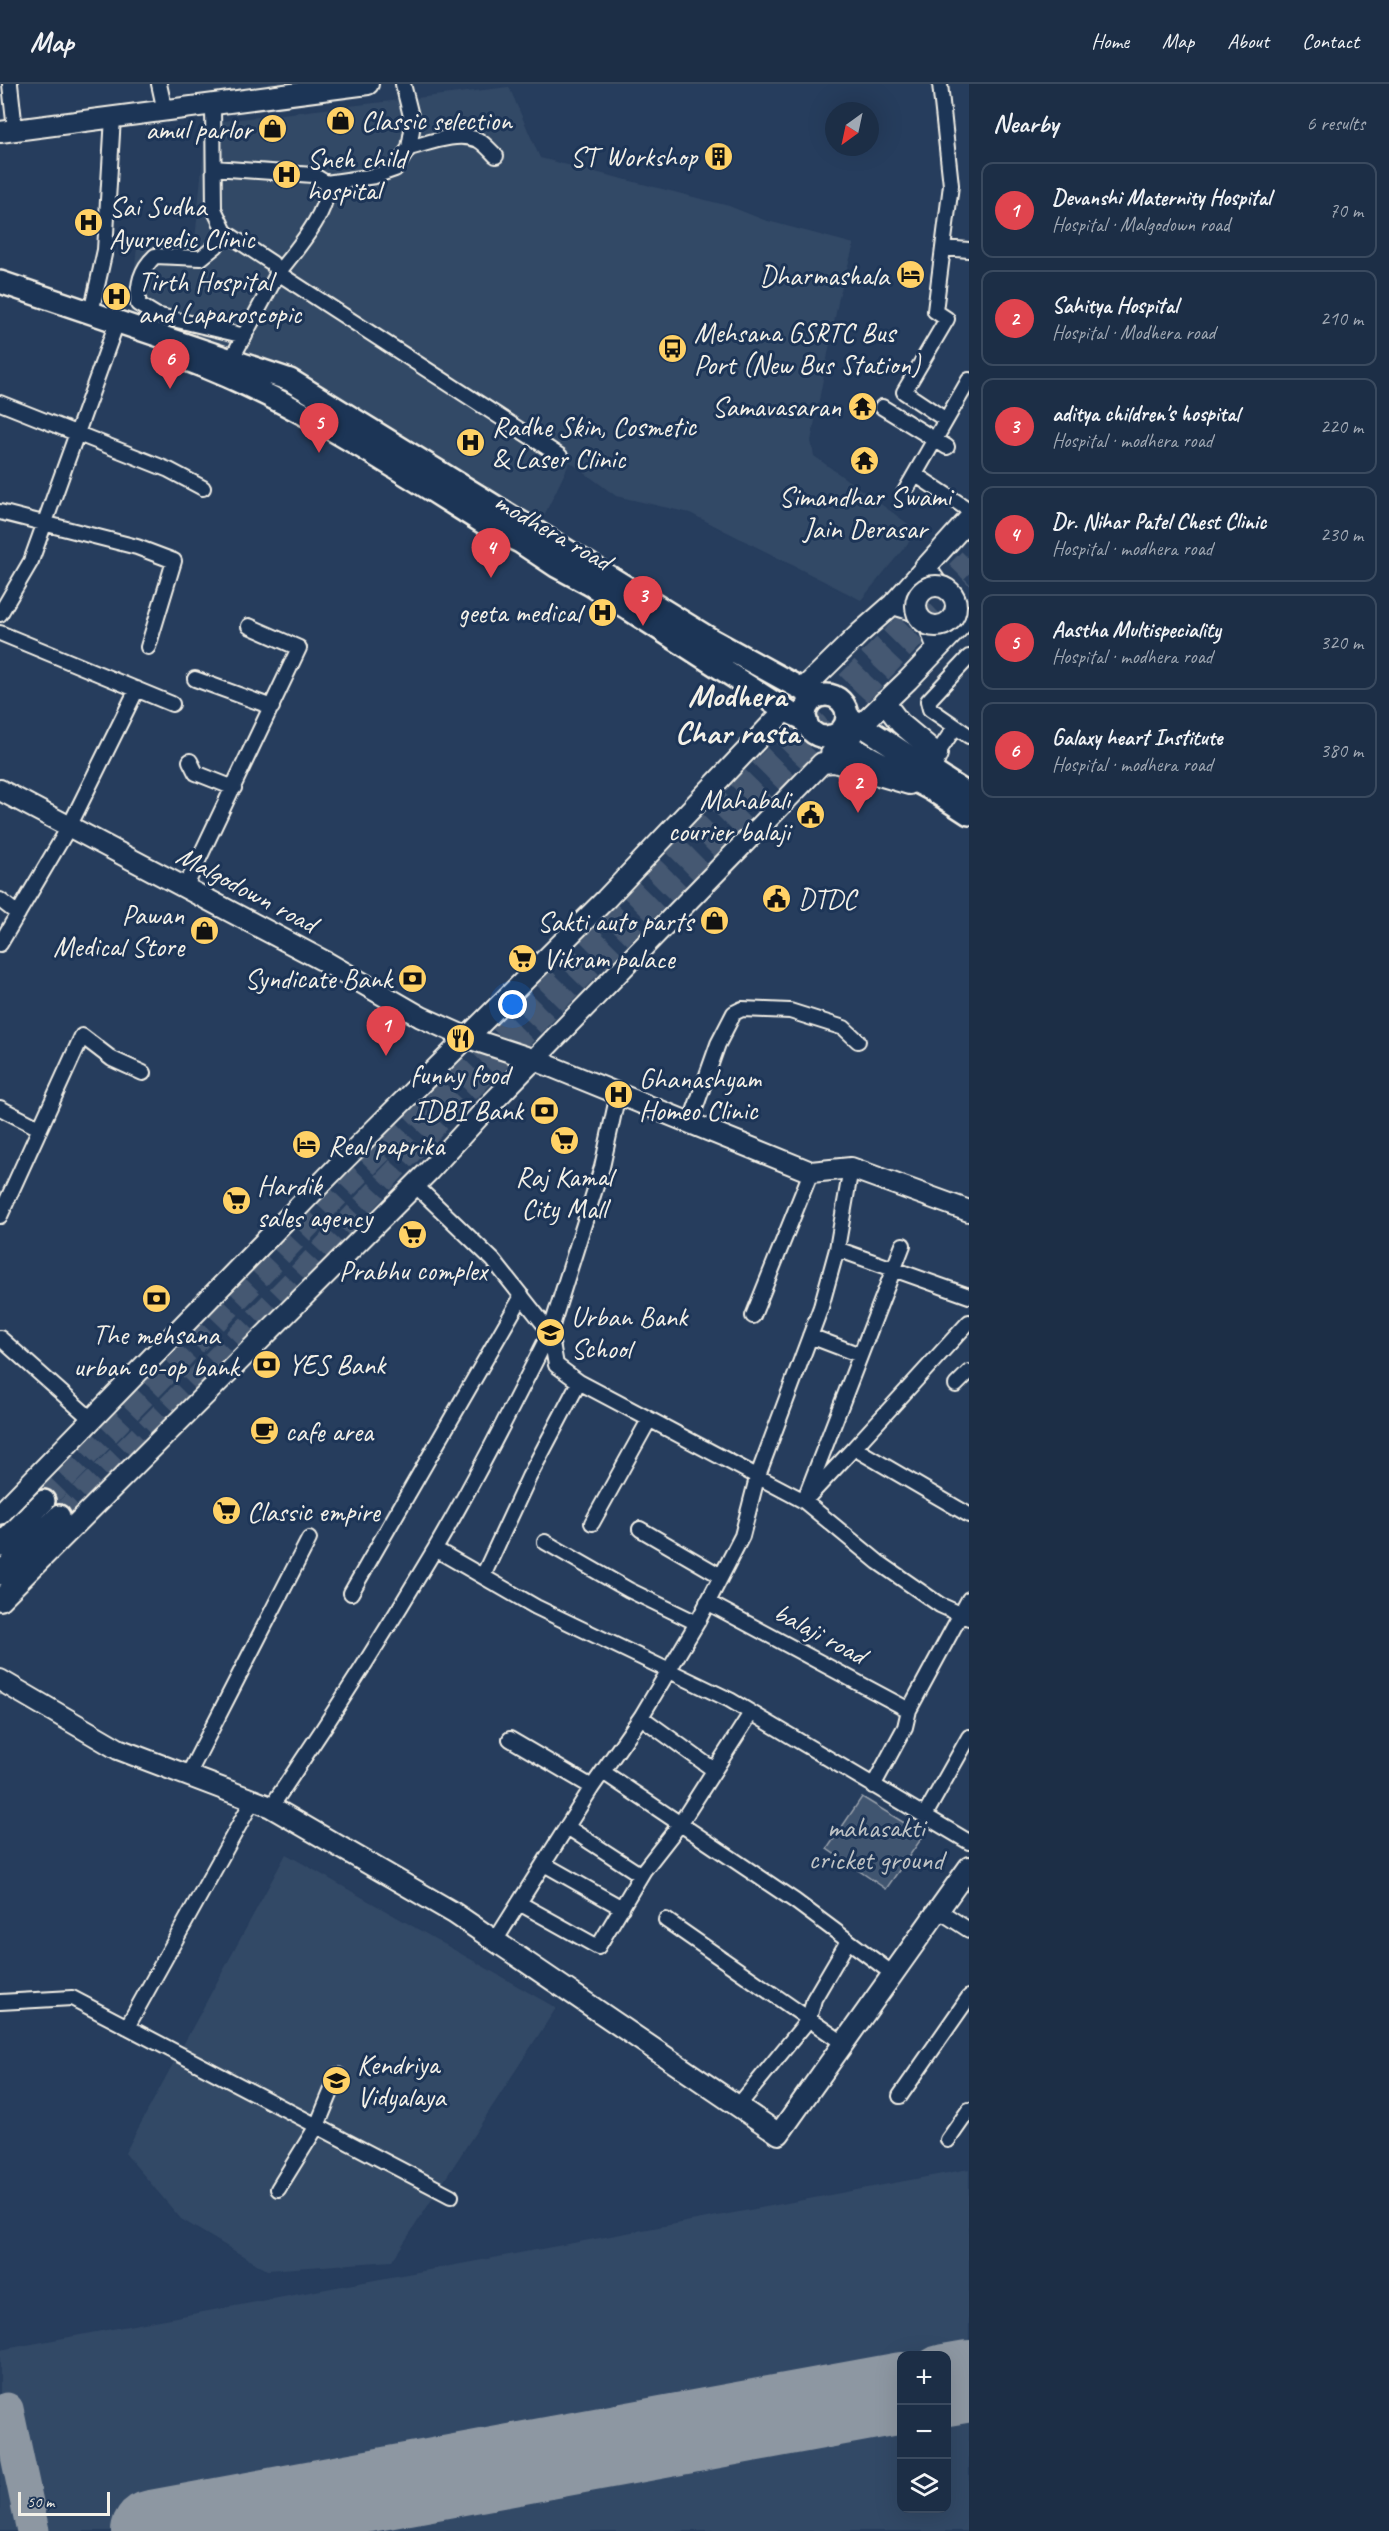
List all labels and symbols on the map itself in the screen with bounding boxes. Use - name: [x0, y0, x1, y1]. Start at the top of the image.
- north arrow: [825, 102, 879, 156]
- place label: Classic selection: [361, 103, 513, 138]
- shop icon: Classic selection: [324, 104, 356, 136]
- place label: amul parlor: [145, 112, 254, 147]
- shop icon: amul parlor: [257, 113, 289, 145]
- place label: ST Workshop: [570, 139, 698, 174]
- building icon: ST Workshop: [702, 140, 734, 172]
- place label: Sneh child hospital: [307, 141, 410, 208]
- hospital icon: Sneh child hospital: [270, 158, 302, 190]
- place label: Sai Sudha Ayurvedic Clinic: [109, 189, 256, 256]
- hospital icon: Sai Sudha Ayurvedic Clinic: [72, 206, 104, 238]
- place label: Dharmashala: [760, 258, 891, 293]
- hotel icon: Dharmashala: [894, 259, 926, 291]
- place label: Tirth Hospital and Laparoscopic: [138, 264, 302, 331]
- hospital icon: Tirth Hospital and Laparoscopic: [101, 281, 133, 313]
- place label: Mehsana GSRTC Bus Port (New Bus Station): [694, 315, 922, 382]
- bus stop icon: Mehsana GSRTC Bus Port (New Bus Station): [657, 332, 689, 364]
- pin: 6: [150, 340, 190, 389]
- place label: Samavasaran: [712, 389, 841, 424]
- temple icon: Samavasaran: [846, 390, 878, 422]
- pin: 5: [300, 404, 338, 453]
- place label: Radhe Skin, Cosmetic & Laser Clinic: [492, 409, 698, 476]
- hospital icon: Radhe Skin, Cosmetic & Laser Clinic: [455, 426, 487, 458]
- temple icon: Simandhar Swami Jain Derasar: [849, 445, 881, 477]
- place label: Simandhar Swami Jain Derasar: [779, 479, 955, 546]
- street label: modhera road: [488, 483, 621, 581]
- pin: 4: [472, 528, 510, 578]
- pin: 3: [624, 576, 662, 626]
- place label: geeta medical: [458, 595, 586, 630]
- hospital icon: geeta medical: [586, 596, 618, 628]
- district label: Modhera Char rasta: [675, 675, 801, 753]
- pin: 2: [838, 764, 878, 813]
- place label: Mahabali courier balaji: [668, 782, 794, 849]
- public building icon: Mahabali courier balaji: [795, 799, 827, 831]
- street label: Malgodown road: [171, 837, 327, 942]
- place label: DTDC: [798, 881, 859, 916]
- public building icon: DTDC: [761, 882, 793, 914]
- place label: Pawan Medical Store: [53, 897, 186, 964]
- place label: Sakti auto parts: [537, 904, 695, 939]
- shop icon: Sakti auto parts: [698, 905, 730, 937]
- shop icon: Pawan Medical Store: [189, 914, 221, 946]
- place label: Vikram palace: [543, 941, 676, 976]
- supermarket icon: Vikram palace: [506, 942, 538, 974]
- place label: Syndicate Bank: [244, 961, 395, 996]
- bank icon: Syndicate Bank: [397, 962, 429, 994]
- your location: [498, 990, 527, 1019]
- pin: 1: [366, 1006, 406, 1056]
- restaurant icon: funny food: [444, 1023, 476, 1055]
- place label: funny food: [411, 1057, 513, 1092]
- place label: Ghanashyam Homeo Clinic: [639, 1061, 763, 1128]
- hospital icon: Ghanashyam Homeo Clinic: [602, 1078, 634, 1110]
- place label: IDBI Bank: [413, 1093, 525, 1128]
- bank icon: IDBI Bank: [528, 1094, 560, 1126]
- supermarket icon: Raj Kamal City Mall: [548, 1125, 580, 1157]
- place label: Real paprika: [328, 1128, 446, 1163]
- hotel icon: Real paprika: [291, 1129, 323, 1161]
- place label: Raj Kamal City Mall: [515, 1159, 618, 1226]
- place label: Hardik sales agency: [257, 1168, 375, 1235]
- supermarket icon: Hardik sales agency: [220, 1185, 252, 1217]
- supermarket icon: Prabhu complex: [397, 1219, 429, 1251]
- place label: Prabhu complex: [339, 1253, 489, 1288]
- bank icon: The mehsana urban co-op bank: [140, 1283, 172, 1315]
- place label: Urban Bank School: [571, 1299, 689, 1366]
- school or university icon: Urban Bank School: [534, 1316, 566, 1348]
- place label: The mehsana urban co-op bank: [73, 1317, 242, 1384]
- place label: YES Bank: [288, 1347, 387, 1382]
- bank icon: YES Bank: [251, 1348, 283, 1380]
- place label: cafe area: [285, 1414, 375, 1449]
- cafe icon: cafe area: [248, 1415, 280, 1447]
- place label: Classic empire: [247, 1494, 382, 1529]
- supermarket icon: Classic empire: [210, 1495, 242, 1527]
- street label: balaji road: [768, 1594, 876, 1674]
- park label: mahasakti cricket ground: [809, 1810, 947, 1877]
- place label: Kendriya Vidyalaya: [357, 2047, 447, 2114]
- school or university icon: Kendriya Vidyalaya: [320, 2064, 352, 2096]
- scale bar: [18, 2489, 110, 2516]

